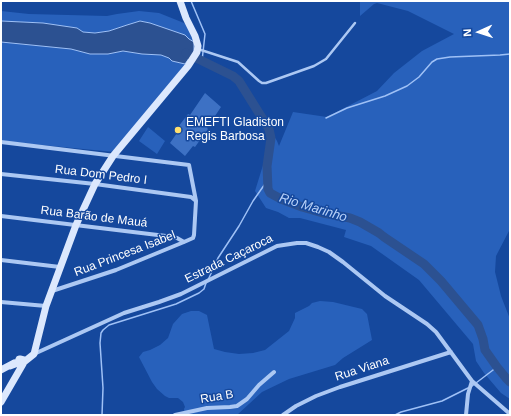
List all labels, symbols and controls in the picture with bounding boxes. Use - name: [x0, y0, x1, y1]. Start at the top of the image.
- north arrow: [459, 12, 499, 52]
- text: N: [461, 28, 473, 37]
- place label: EMEFTI Gladiston Regis Barbosa: [186, 116, 284, 144]
- marker: EMEFTI Gladiston Regis Barbosa: [173, 125, 183, 135]
- street label: Rua Dom Pedro I: [54, 162, 148, 188]
- water label: Rio Marinho: [277, 190, 349, 226]
- street label: Rua Barão de Mauá: [40, 203, 148, 231]
- street label: Rua Princesa Isabel: [72, 228, 178, 280]
- street label: Estrada Caçaroca: [183, 231, 275, 287]
- street label: Rua Viana: [333, 354, 391, 384]
- street label: Rua B: [199, 387, 235, 407]

